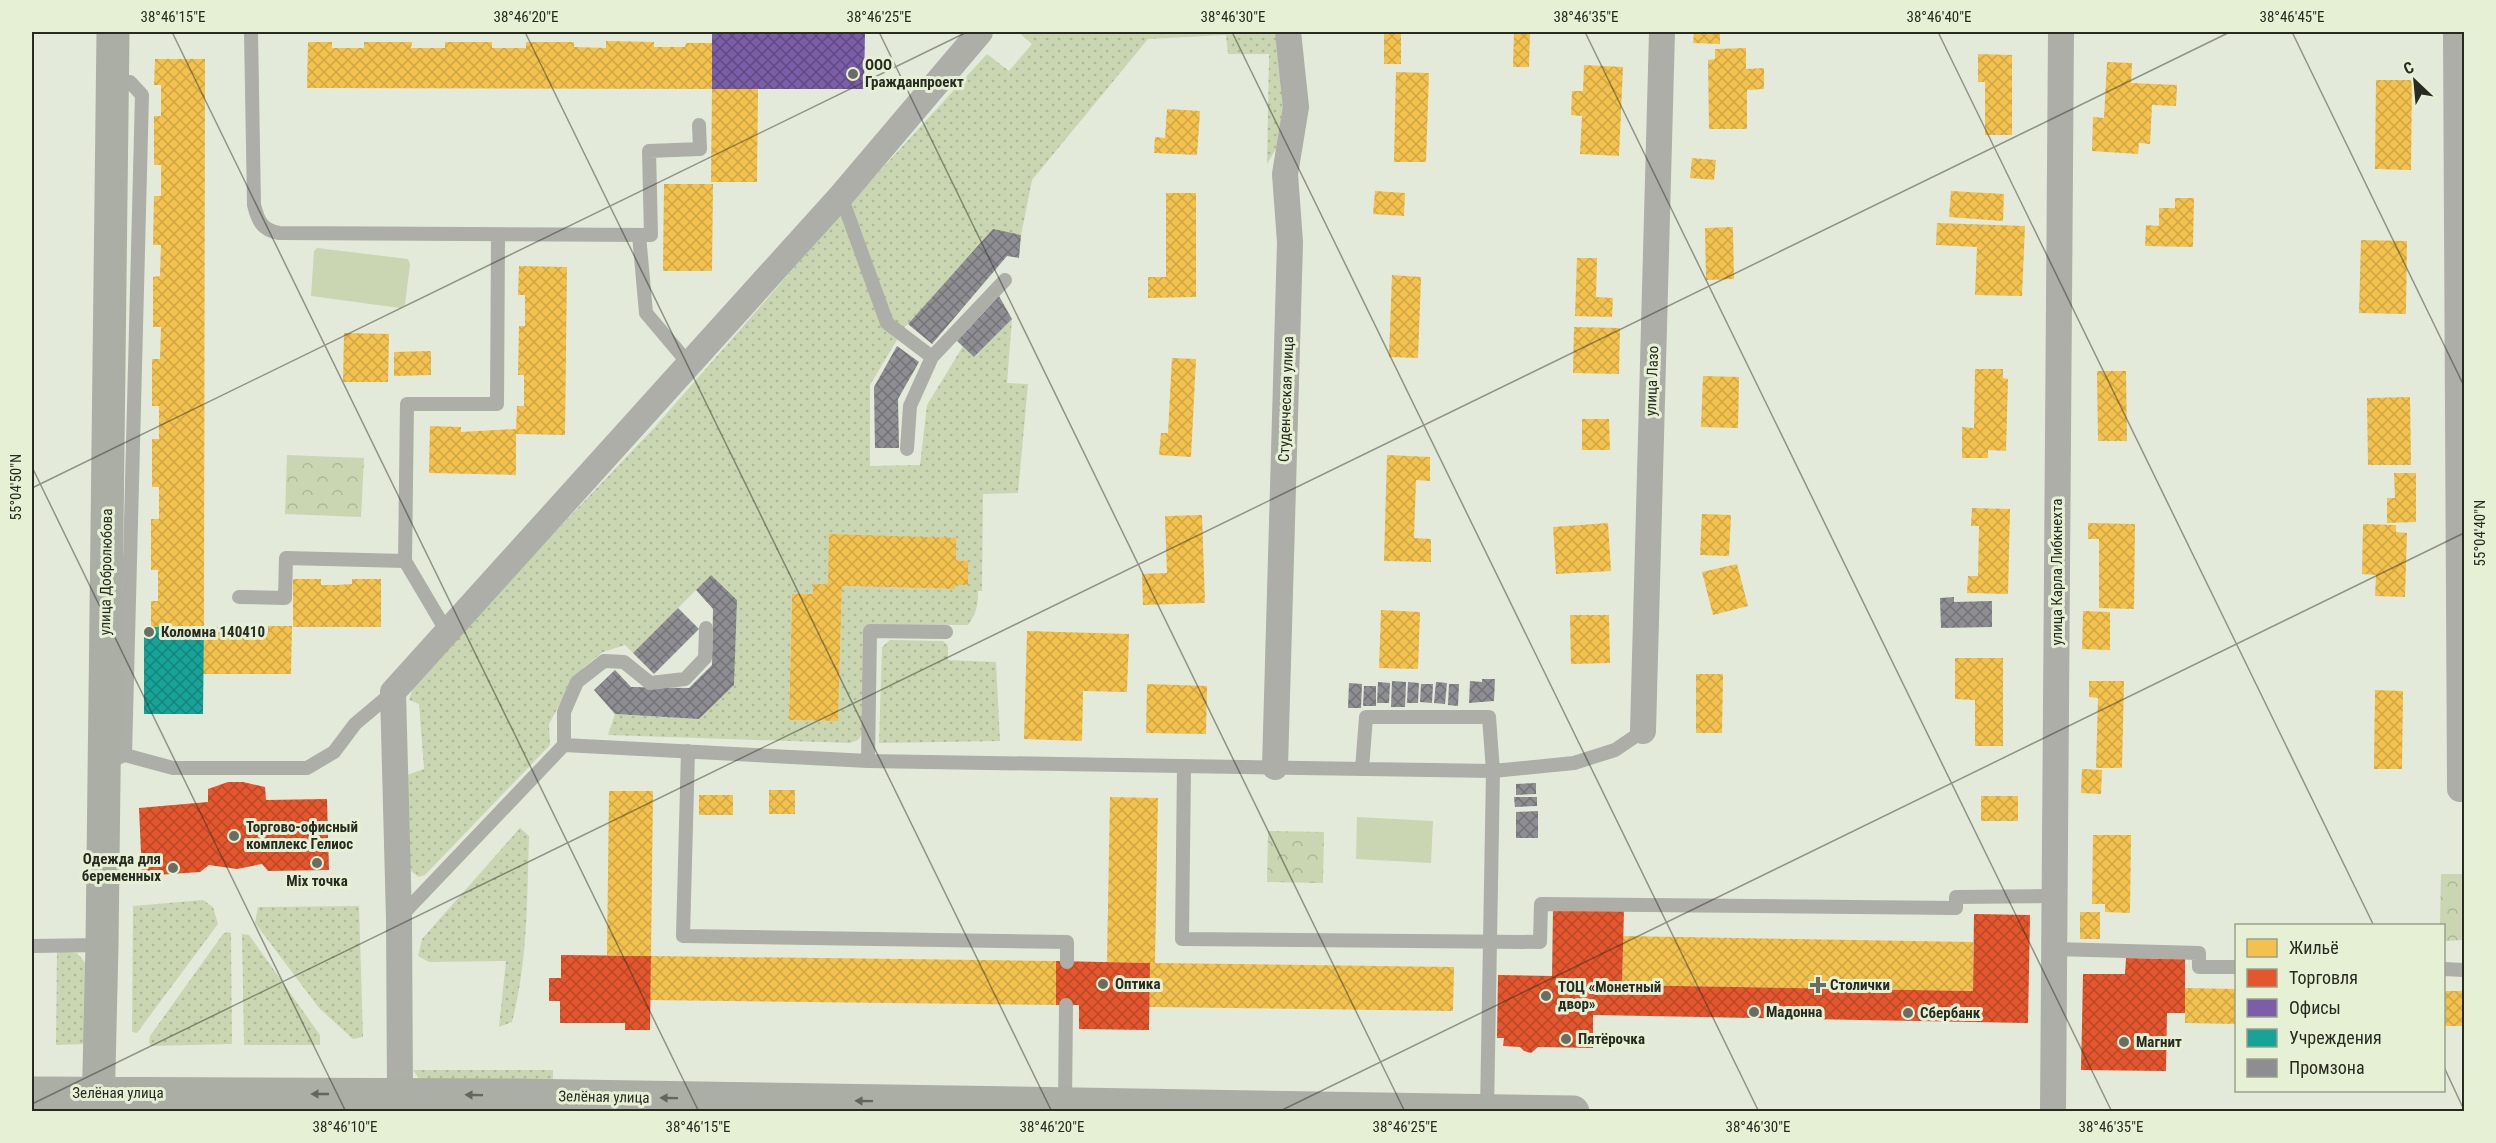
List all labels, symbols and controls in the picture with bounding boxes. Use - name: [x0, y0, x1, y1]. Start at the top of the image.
- text: 38°46'15"E: [141, 8, 205, 26]
- text: 38°46'20"E: [494, 8, 558, 26]
- text: 38°46'25"E: [847, 8, 911, 26]
- text: 38°46'30"E: [1201, 8, 1265, 26]
- text: 38°46'35"E: [1554, 8, 1618, 26]
- text: 38°46'40"E: [1907, 8, 1971, 26]
- text: 38°46'45"E: [2260, 8, 2324, 26]
- north arrow: [2385, 51, 2445, 111]
- place label: ООО Гражданпроект: [865, 56, 964, 91]
- text: С: [2400, 57, 2417, 79]
- marker: ООО Гражданпроект: [846, 67, 860, 81]
- street label: Студенческая улица: [1275, 336, 1297, 462]
- street label: улица Лазо: [1642, 346, 1662, 416]
- text: 55°04'50"N: [7, 454, 25, 520]
- street label: улица Карла Либкнехта: [2048, 499, 2066, 645]
- text: 55°04'40"N: [2471, 500, 2489, 566]
- street label: улица Добролюбова: [96, 508, 116, 636]
- place label: Коломна 140410: [161, 623, 265, 641]
- marker: Коломна 140410: [142, 625, 156, 639]
- place label: Торгово-офисный комплекс Гелиос: [246, 818, 358, 853]
- marker: Торгово-офисный комплекс Гелиос: [227, 829, 241, 843]
- place label: Одежда для беременных: [82, 850, 161, 885]
- marker: Mix точка: [310, 856, 324, 870]
- marker: Одежда для беременных: [166, 861, 180, 875]
- place label: Mix точка: [286, 872, 348, 890]
- legend: [2235, 924, 2445, 1092]
- text: Жильё: [2289, 937, 2339, 958]
- text: Торговля: [2289, 967, 2358, 988]
- place label: Оптика: [1115, 975, 1160, 993]
- place label: Столички: [1830, 976, 1890, 994]
- marker: Оптика: [1096, 977, 1110, 991]
- place label: ТОЦ «Монетный двор»: [1558, 978, 1661, 1013]
- marker: Столички: [1811, 978, 1825, 992]
- marker: ТОЦ «Монетный двор»: [1539, 989, 1553, 1003]
- text: Офисы: [2289, 997, 2341, 1018]
- place label: Мадонна: [1766, 1003, 1822, 1021]
- place label: Сбербанк: [1920, 1004, 1981, 1022]
- marker: Мадонна: [1747, 1005, 1761, 1019]
- marker: Сбербанк: [1901, 1006, 1915, 1020]
- text: Учреждения: [2289, 1027, 2382, 1048]
- place label: Пятёрочка: [1578, 1030, 1645, 1048]
- marker: Пятёрочка: [1559, 1032, 1573, 1046]
- place label: Магнит: [2136, 1033, 2182, 1051]
- marker: Магнит: [2117, 1035, 2131, 1049]
- text: Промзона: [2289, 1057, 2365, 1078]
- street label: Зелёная улица: [72, 1084, 164, 1102]
- street label: Зелёная улица: [558, 1087, 650, 1107]
- one-way arrow: [311, 1089, 330, 1099]
- one-way arrow: [464, 1090, 483, 1100]
- one-way arrow: [659, 1093, 678, 1102]
- one-way arrow: [854, 1096, 873, 1105]
- text: 38°46'10"E: [313, 1118, 377, 1136]
- text: 38°46'15"E: [666, 1118, 730, 1136]
- text: 38°46'20"E: [1020, 1118, 1084, 1136]
- text: 38°46'25"E: [1373, 1118, 1437, 1136]
- text: 38°46'30"E: [1726, 1118, 1790, 1136]
- text: 38°46'35"E: [2079, 1118, 2143, 1136]

